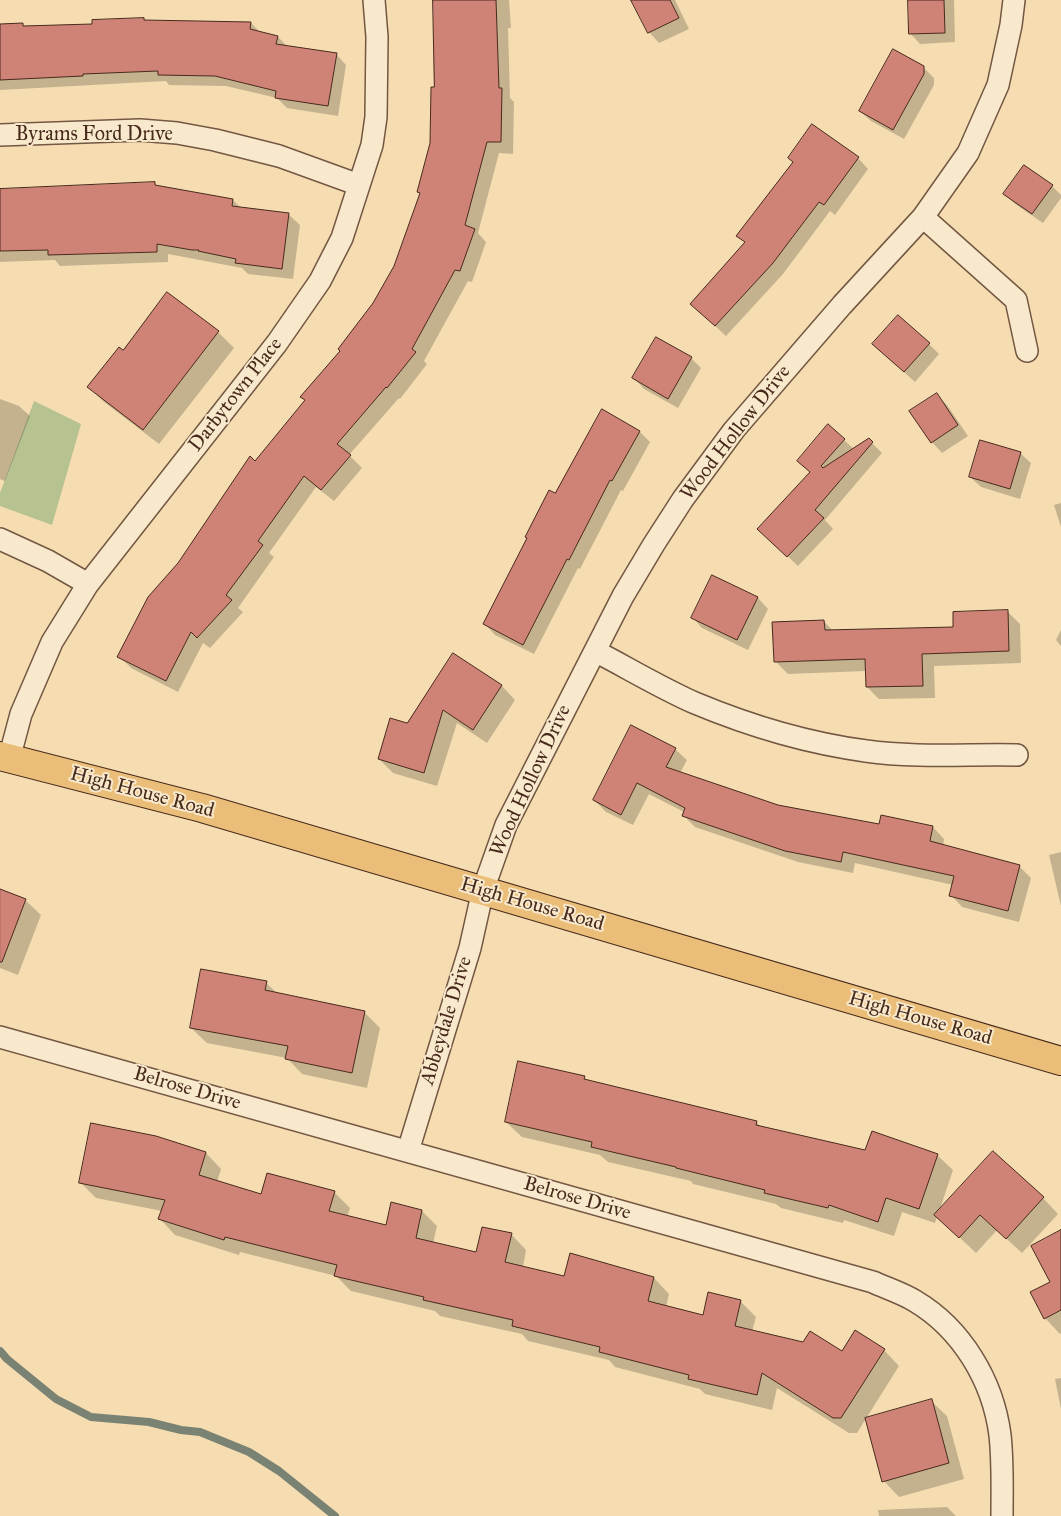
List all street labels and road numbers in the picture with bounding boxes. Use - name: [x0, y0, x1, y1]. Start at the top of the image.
- street label: Byrams Ford Drive: [15, 123, 173, 147]
- street label: Darbytown Place: [184, 333, 288, 457]
- street label: Wood Hollow Drive: [676, 361, 796, 505]
- street label: Wood Hollow Drive: [485, 701, 577, 861]
- street label: High House Road: [67, 762, 217, 824]
- street label: High House Road: [458, 873, 606, 937]
- street label: Abbeydale Drive: [416, 954, 478, 1088]
- street label: High House Road: [846, 987, 994, 1051]
- street label: Belrose Drive: [130, 1062, 244, 1116]
- street label: Belrose Drive: [520, 1172, 634, 1226]

